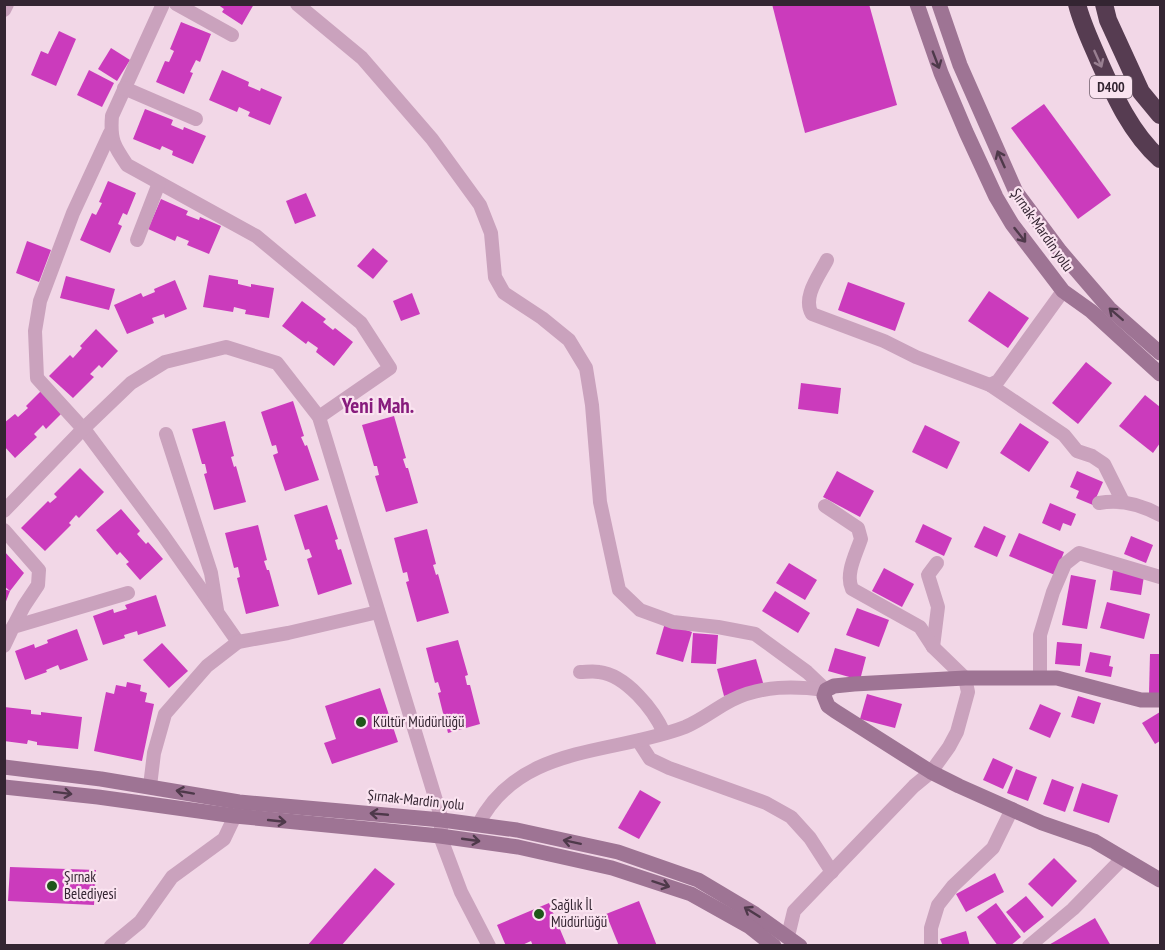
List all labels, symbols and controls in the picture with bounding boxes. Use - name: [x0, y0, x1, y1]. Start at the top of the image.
- one-way arrow: [931, 50, 942, 69]
- one-way arrow: [1094, 50, 1105, 68]
- road number: D400: [1090, 76, 1132, 98]
- one-way arrow: [995, 150, 1006, 168]
- street label: Şırnak-Mardin yolu: [1007, 184, 1078, 275]
- one-way arrow: [1014, 227, 1027, 243]
- one-way arrow: [1108, 308, 1124, 321]
- district label: Yeni Mah.: [341, 392, 414, 419]
- place label: Kültür Müdürlüğü: [373, 712, 465, 731]
- marker: Kültür Müdürlüğü: [354, 715, 368, 729]
- street label: Şırnak-Mardin yolu: [367, 785, 465, 814]
- one-way arrow: [176, 787, 196, 798]
- one-way arrow: [52, 788, 72, 799]
- one-way arrow: [369, 808, 389, 819]
- one-way arrow: [266, 816, 286, 827]
- one-way arrow: [460, 835, 480, 846]
- one-way arrow: [562, 836, 582, 847]
- place label: Şırnak Belediyesi: [64, 867, 117, 903]
- marker: Şırnak Belediyesi: [45, 879, 59, 893]
- one-way arrow: [651, 879, 669, 890]
- place label: Sağlık İl Müdürlüğü: [551, 895, 607, 931]
- one-way arrow: [744, 906, 761, 918]
- marker: Sağlık İl Müdürlüğü: [532, 907, 546, 921]

